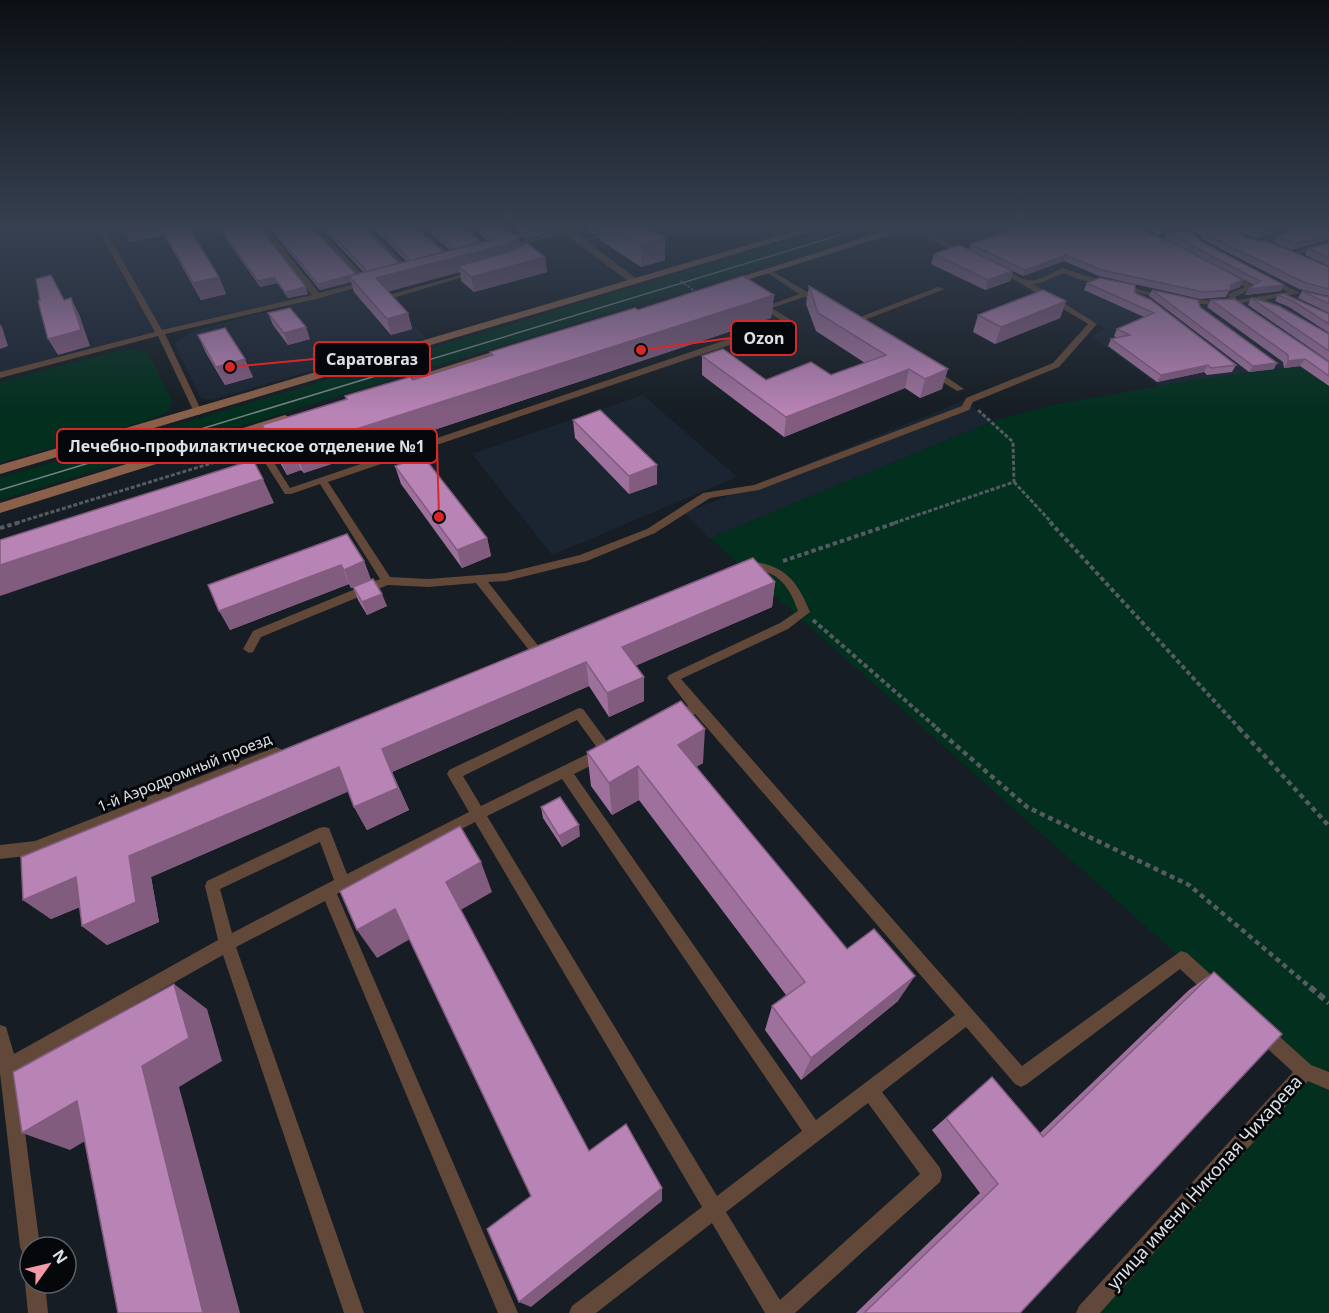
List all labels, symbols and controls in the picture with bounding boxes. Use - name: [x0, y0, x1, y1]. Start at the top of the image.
- callout: Ozon: [731, 321, 796, 355]
- text: Ozon: [744, 327, 784, 349]
- callout: Саратовгаз: [314, 342, 430, 376]
- text: Саратовгаз: [326, 348, 418, 370]
- callout: Лечебно-профилактическое отделение №1: [57, 429, 437, 463]
- text: Лечебно-профилактическое отделение №1: [69, 435, 425, 457]
- street label: 1-й Аэродромный проезд: [94, 728, 274, 816]
- street label: улица имени Николая Чихарева: [1101, 1070, 1307, 1294]
- north arrow: [18, 1235, 78, 1295]
- text: N: [48, 1245, 73, 1268]

